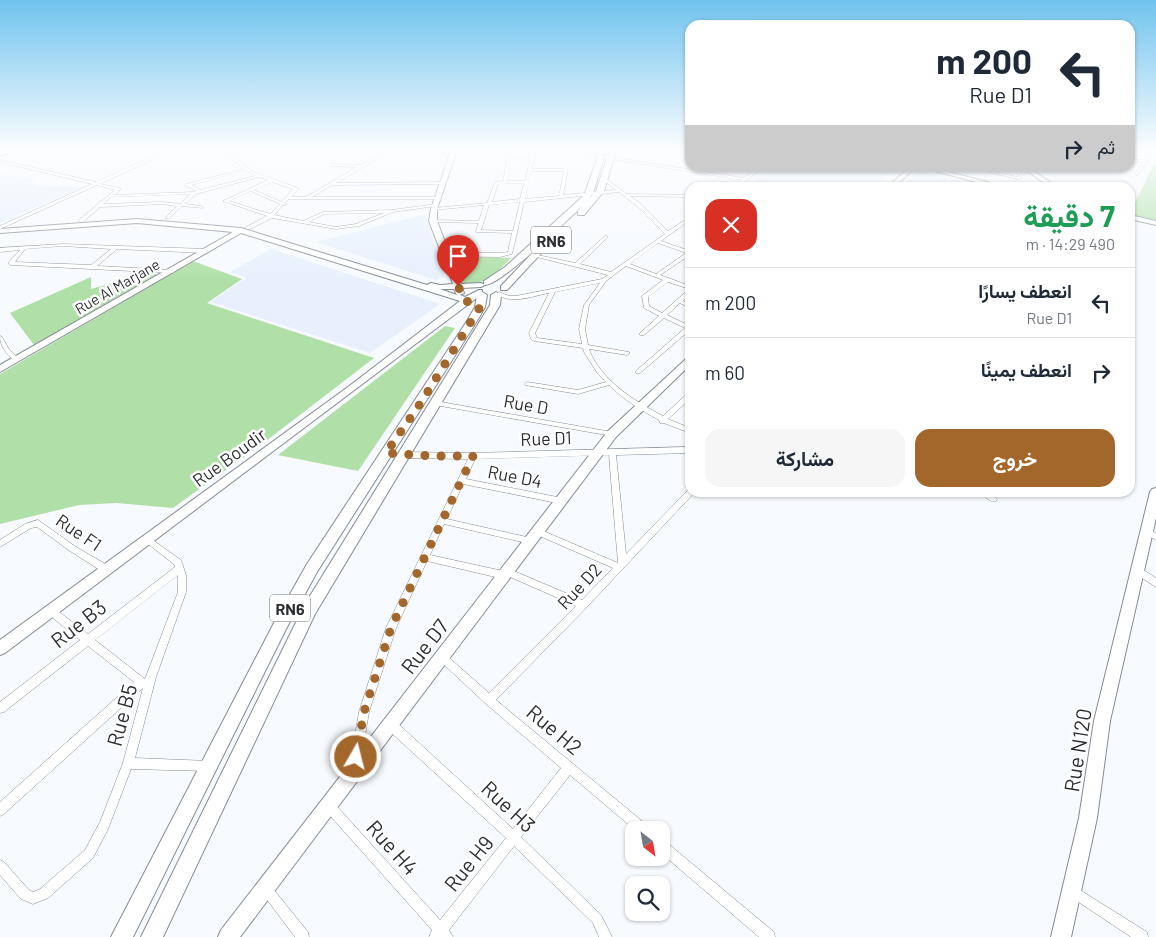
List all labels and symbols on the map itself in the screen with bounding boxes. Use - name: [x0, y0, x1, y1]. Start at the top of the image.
- road number: RN6: [531, 226, 571, 254]
- pin: [437, 235, 479, 286]
- street label: Rue Al Marjane: [71, 254, 163, 318]
- street label: Rue D: [502, 389, 550, 419]
- street label: Rue Boudir: [188, 423, 270, 491]
- street label: Rue D1: [520, 426, 572, 450]
- street label: Rue D4: [486, 460, 544, 492]
- street label: Rue F1: [52, 509, 106, 555]
- street label: Rue D2: [552, 559, 606, 613]
- street label: Rue B3: [45, 594, 111, 652]
- road number: RN6: [270, 594, 310, 622]
- street label: Rue D7: [395, 614, 453, 678]
- street label: Rue B5: [101, 681, 141, 749]
- street label: Rue H2: [522, 699, 588, 759]
- street label: Rue N120: [1058, 706, 1096, 794]
- position arrow: [329, 730, 381, 782]
- street label: Rue H3: [477, 775, 541, 837]
- street label: Rue H4: [362, 815, 424, 879]
- north arrow: [625, 821, 670, 866]
- street label: Rue H9: [438, 830, 498, 896]

